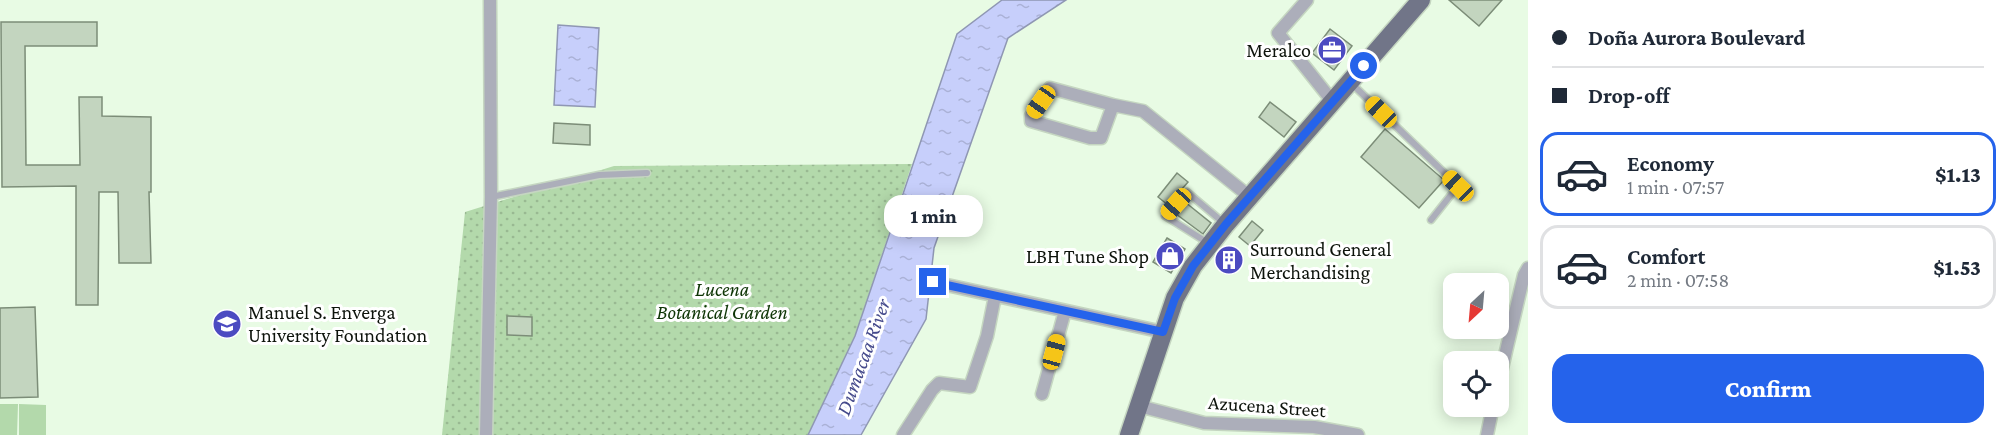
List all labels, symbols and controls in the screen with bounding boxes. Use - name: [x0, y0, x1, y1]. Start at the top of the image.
- text: Doña Aurora Boulevard: [1588, 25, 1805, 50]
- office icon: Meralco: [1316, 34, 1348, 66]
- place label: Meralco: [1246, 39, 1311, 61]
- route start: [1350, 52, 1377, 79]
- car: [1023, 82, 1059, 122]
- text: Drop-off: [1588, 83, 1670, 108]
- car: [1362, 93, 1400, 131]
- icon: car: [1555, 147, 1609, 201]
- text: Economy: [1627, 151, 1714, 176]
- text: $1.13: [1935, 162, 1981, 187]
- car: [1439, 167, 1477, 205]
- text: 1 min · 07:57: [1627, 176, 1724, 198]
- car: [1157, 185, 1195, 223]
- callout: 1 min: [884, 195, 982, 237]
- text: 1 min: [910, 205, 957, 227]
- place label: Surround General Merchandising: [1250, 238, 1392, 284]
- shop icon: LBH Tune Shop: [1154, 240, 1186, 272]
- icon: car: [1555, 240, 1609, 294]
- building icon: Surround General Merchandising: [1213, 244, 1245, 276]
- text: Comfort: [1627, 244, 1705, 269]
- place label: LBH Tune Shop: [1026, 245, 1149, 268]
- text: $1.53: [1933, 255, 1981, 280]
- route end: [919, 268, 946, 295]
- text: 2 min · 07:58: [1627, 269, 1729, 291]
- north arrow: [1443, 273, 1509, 339]
- map controls: [1443, 273, 1509, 417]
- park label: Lucena Botanical Garden: [656, 278, 788, 323]
- water label: Dumacaa River: [831, 295, 895, 418]
- place label: Manuel S. Enverga University Foundation: [248, 301, 428, 347]
- school or university icon: Manuel S. Enverga University Foundation: [211, 308, 243, 340]
- car: [1041, 332, 1067, 372]
- button: locate: [1443, 351, 1509, 417]
- button: Confirm: [1552, 354, 1984, 423]
- street label: Azucena Street: [1207, 391, 1327, 421]

